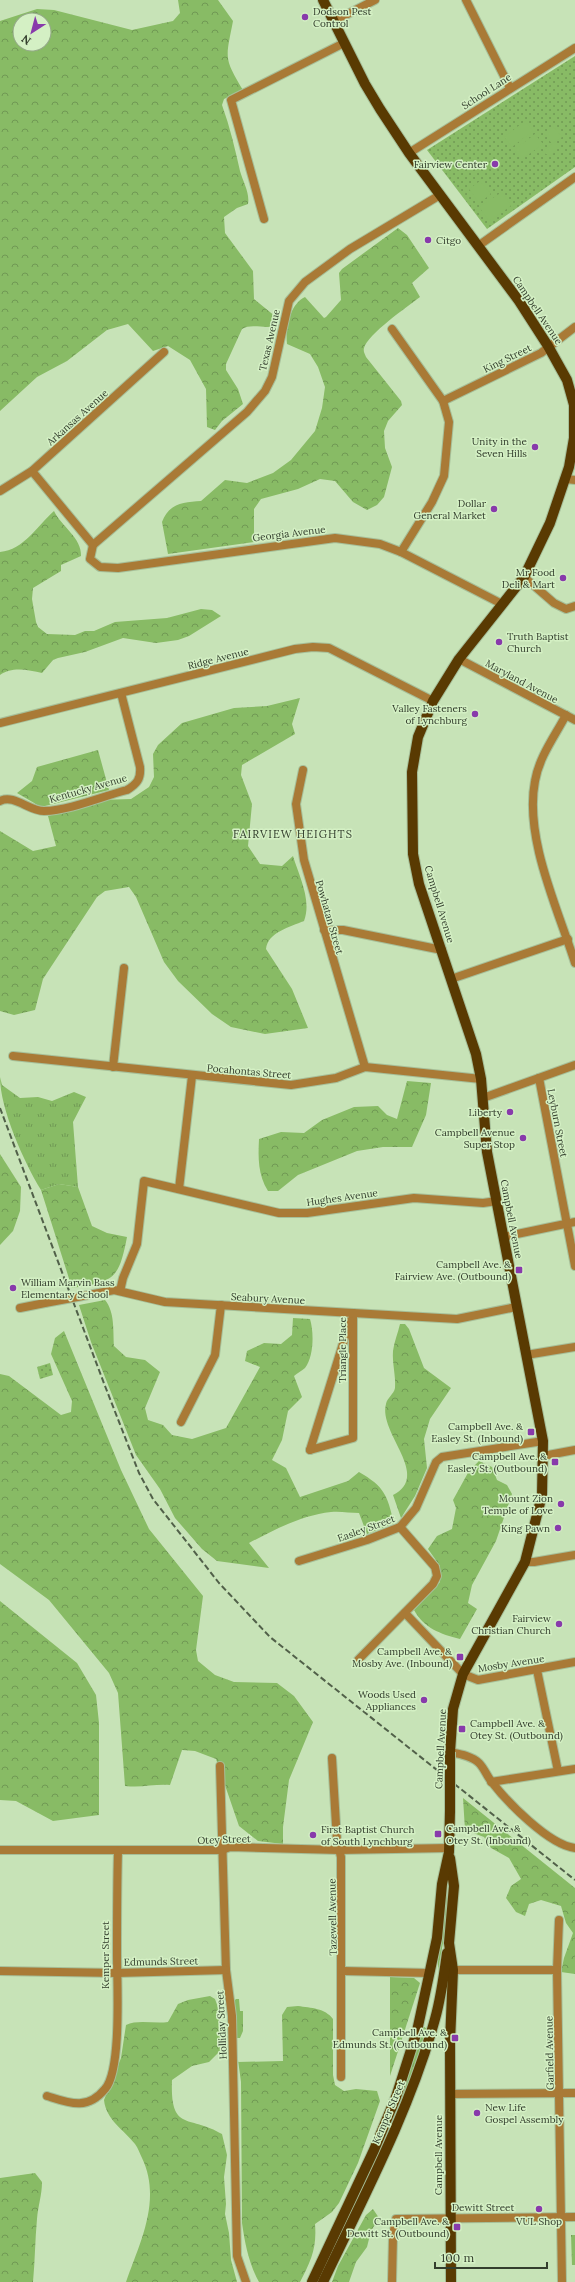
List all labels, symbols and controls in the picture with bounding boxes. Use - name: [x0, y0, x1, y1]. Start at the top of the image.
- place label: Dodson Pest Control: [313, 5, 371, 30]
- north arrow: [12, 12, 52, 52]
- marker: Dodson Pest Control: [300, 12, 310, 22]
- text: N: [18, 32, 34, 48]
- street label: School Lane: [459, 70, 514, 112]
- place label: Fairview Center: [414, 158, 488, 171]
- marker: Fairview Center: [490, 159, 500, 169]
- place label: Citgo: [436, 234, 461, 247]
- marker: Citgo: [423, 235, 433, 245]
- street label: Campbell Avenue: [510, 273, 566, 348]
- street label: Texas Avenue: [256, 307, 283, 372]
- street label: King Street: [481, 341, 534, 376]
- street label: Arkansas Avenue: [43, 386, 111, 449]
- place label: Unity in the Seven Hills: [472, 435, 528, 460]
- marker: Unity in the Seven Hills: [530, 442, 540, 452]
- place label: Dollar General Market: [414, 497, 487, 522]
- marker: Dollar General Market: [489, 504, 499, 514]
- street label: Georgia Avenue: [252, 523, 327, 544]
- place label: Mr Food Deli & Mart: [502, 566, 555, 591]
- marker: Mr Food Deli & Mart: [558, 573, 568, 583]
- place label: Truth Baptist Church: [507, 630, 569, 655]
- marker: Truth Baptist Church: [494, 637, 504, 647]
- street label: Ridge Avenue: [186, 644, 251, 672]
- street label: Maryland Avenue: [483, 657, 561, 706]
- place label: Valley Fasteners of Lynchburg: [391, 702, 467, 727]
- marker: Valley Fasteners of Lynchburg: [470, 709, 480, 719]
- street label: Kentucky Avenue: [48, 771, 129, 806]
- district label: FAIRVIEW HEIGHTS: [233, 827, 353, 841]
- street label: Campbell Avenue: [422, 864, 458, 945]
- street label: Powhatan Street: [313, 878, 346, 956]
- street label: Pocahontas Street: [206, 1061, 292, 1082]
- street label: Leyburn Street: [544, 1088, 571, 1159]
- place label: Liberty: [469, 1106, 503, 1119]
- marker: Liberty: [505, 1107, 515, 1117]
- place label: Campbell Avenue Super Stop: [435, 1126, 516, 1151]
- marker: Campbell Avenue Super Stop: [518, 1133, 528, 1143]
- street label: Campbell Avenue: [497, 1178, 526, 1260]
- street label: Hughes Avenue: [306, 1186, 379, 1209]
- place label: Campbell Ave. & Fairview Ave. (Outbound): [395, 1258, 512, 1283]
- marker: Campbell Ave. & Fairview Ave. (Outbound): [514, 1265, 524, 1275]
- place label: William Marvin Bass Elementary School: [21, 1276, 115, 1301]
- marker: William Marvin Bass Elementary School: [8, 1283, 18, 1293]
- street label: Seabury Avenue: [230, 1290, 306, 1307]
- street label: Triangle Place: [336, 1317, 349, 1383]
- place label: Campbell Ave. & Easley St. (Inbound): [431, 1420, 524, 1445]
- marker: Campbell Ave. & Easley St. (Inbound): [526, 1427, 536, 1437]
- place label: Campbell Ave. & Easley St. (Outbound): [447, 1450, 548, 1475]
- marker: Campbell Ave. & Easley St. (Outbound): [550, 1457, 560, 1467]
- place label: Mount Zion Temple of Love: [482, 1492, 554, 1517]
- marker: Mount Zion Temple of Love: [556, 1499, 566, 1509]
- street label: Easley Street: [336, 1512, 397, 1545]
- place label: King Pawn: [501, 1522, 550, 1535]
- marker: King Pawn: [553, 1523, 563, 1533]
- place label: Fairview Christian Church: [471, 1612, 551, 1637]
- marker: Fairview Christian Church: [554, 1619, 564, 1629]
- place label: Campbell Ave. & Mosby Ave. (Inbound): [352, 1645, 453, 1670]
- marker: Campbell Ave. & Mosby Ave. (Inbound): [455, 1652, 465, 1662]
- street label: Mosby Avenue: [477, 1652, 546, 1675]
- place label: Woods Used Appliances: [358, 1688, 416, 1713]
- marker: Woods Used Appliances: [419, 1695, 429, 1705]
- street label: Campbell Avenue: [432, 1708, 449, 1789]
- place label: Campbell Ave. & Otey St. (Outbound): [470, 1717, 563, 1742]
- marker: Campbell Ave. & Otey St. (Outbound): [457, 1724, 467, 1734]
- place label: Campbell Ave. & Otey St. (Inbound): [446, 1822, 531, 1847]
- place label: First Baptist Church of South Lynchburg: [321, 1823, 414, 1848]
- marker: Campbell Ave. & Otey St. (Inbound): [433, 1829, 443, 1839]
- marker: First Baptist Church of South Lynchburg: [308, 1830, 318, 1840]
- street label: Otey Street: [197, 1832, 251, 1847]
- street label: Tazewell Avenue: [325, 1878, 340, 1956]
- street label: Kemper Street: [99, 1921, 112, 1989]
- street label: Edmunds Street: [124, 1954, 199, 1969]
- street label: Holliday Street: [213, 1990, 230, 2060]
- street label: Garfield Avenue: [542, 2015, 557, 2090]
- place label: Campbell Ave. & Edmunds St. (Outbound): [333, 2026, 448, 2051]
- marker: Campbell Ave. & Edmunds St. (Outbound): [450, 2033, 460, 2043]
- street label: Kemper Street: [369, 2078, 408, 2146]
- place label: New Life Gospel Assembly: [485, 2101, 564, 2126]
- marker: New Life Gospel Assembly: [472, 2108, 482, 2118]
- street label: Campbell Avenue: [432, 2114, 445, 2195]
- street label: Dewitt Street: [452, 2201, 514, 2214]
- marker: VUL Shop: [534, 2204, 544, 2214]
- place label: Campbell Ave. & Dewitt St. (Outbound): [347, 2215, 450, 2240]
- place label: VUL Shop: [515, 2215, 562, 2228]
- marker: Campbell Ave. & Dewitt St. (Outbound): [452, 2222, 462, 2232]
- scale bar: [435, 2244, 547, 2270]
- text: 100 m: [441, 2250, 474, 2265]

